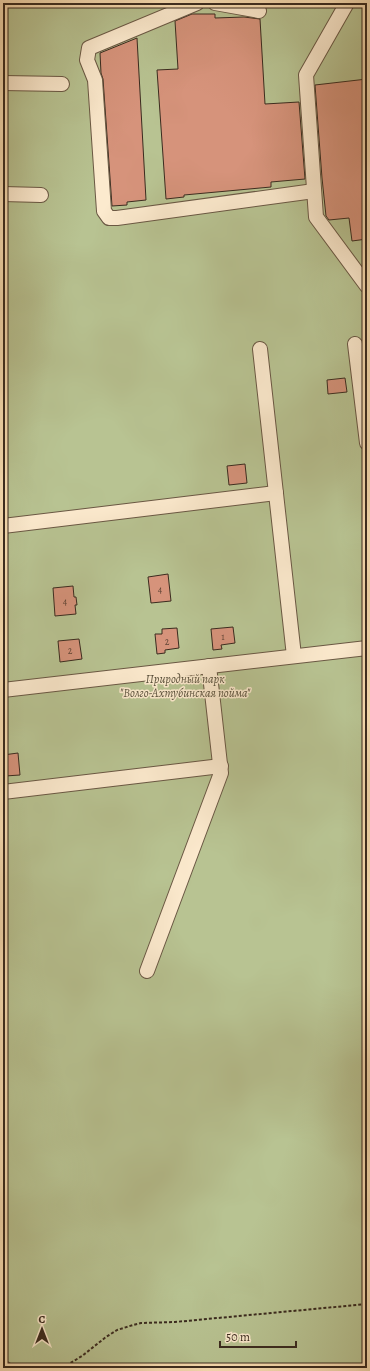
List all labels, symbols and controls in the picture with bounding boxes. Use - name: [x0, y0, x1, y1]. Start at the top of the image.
- house number: 4: [158, 583, 163, 596]
- house number: 4: [63, 595, 68, 608]
- house number: 1: [221, 630, 225, 643]
- house number: 2: [165, 635, 170, 648]
- house number: 2: [68, 644, 73, 657]
- park label: Природный парк "Волго-Ахтубинская пойма": [120, 671, 251, 701]
- north arrow: [22, 1309, 62, 1349]
- text: С: [39, 1312, 46, 1327]
- scale bar: [220, 1323, 296, 1349]
- text: 50 m: [226, 1329, 250, 1345]

